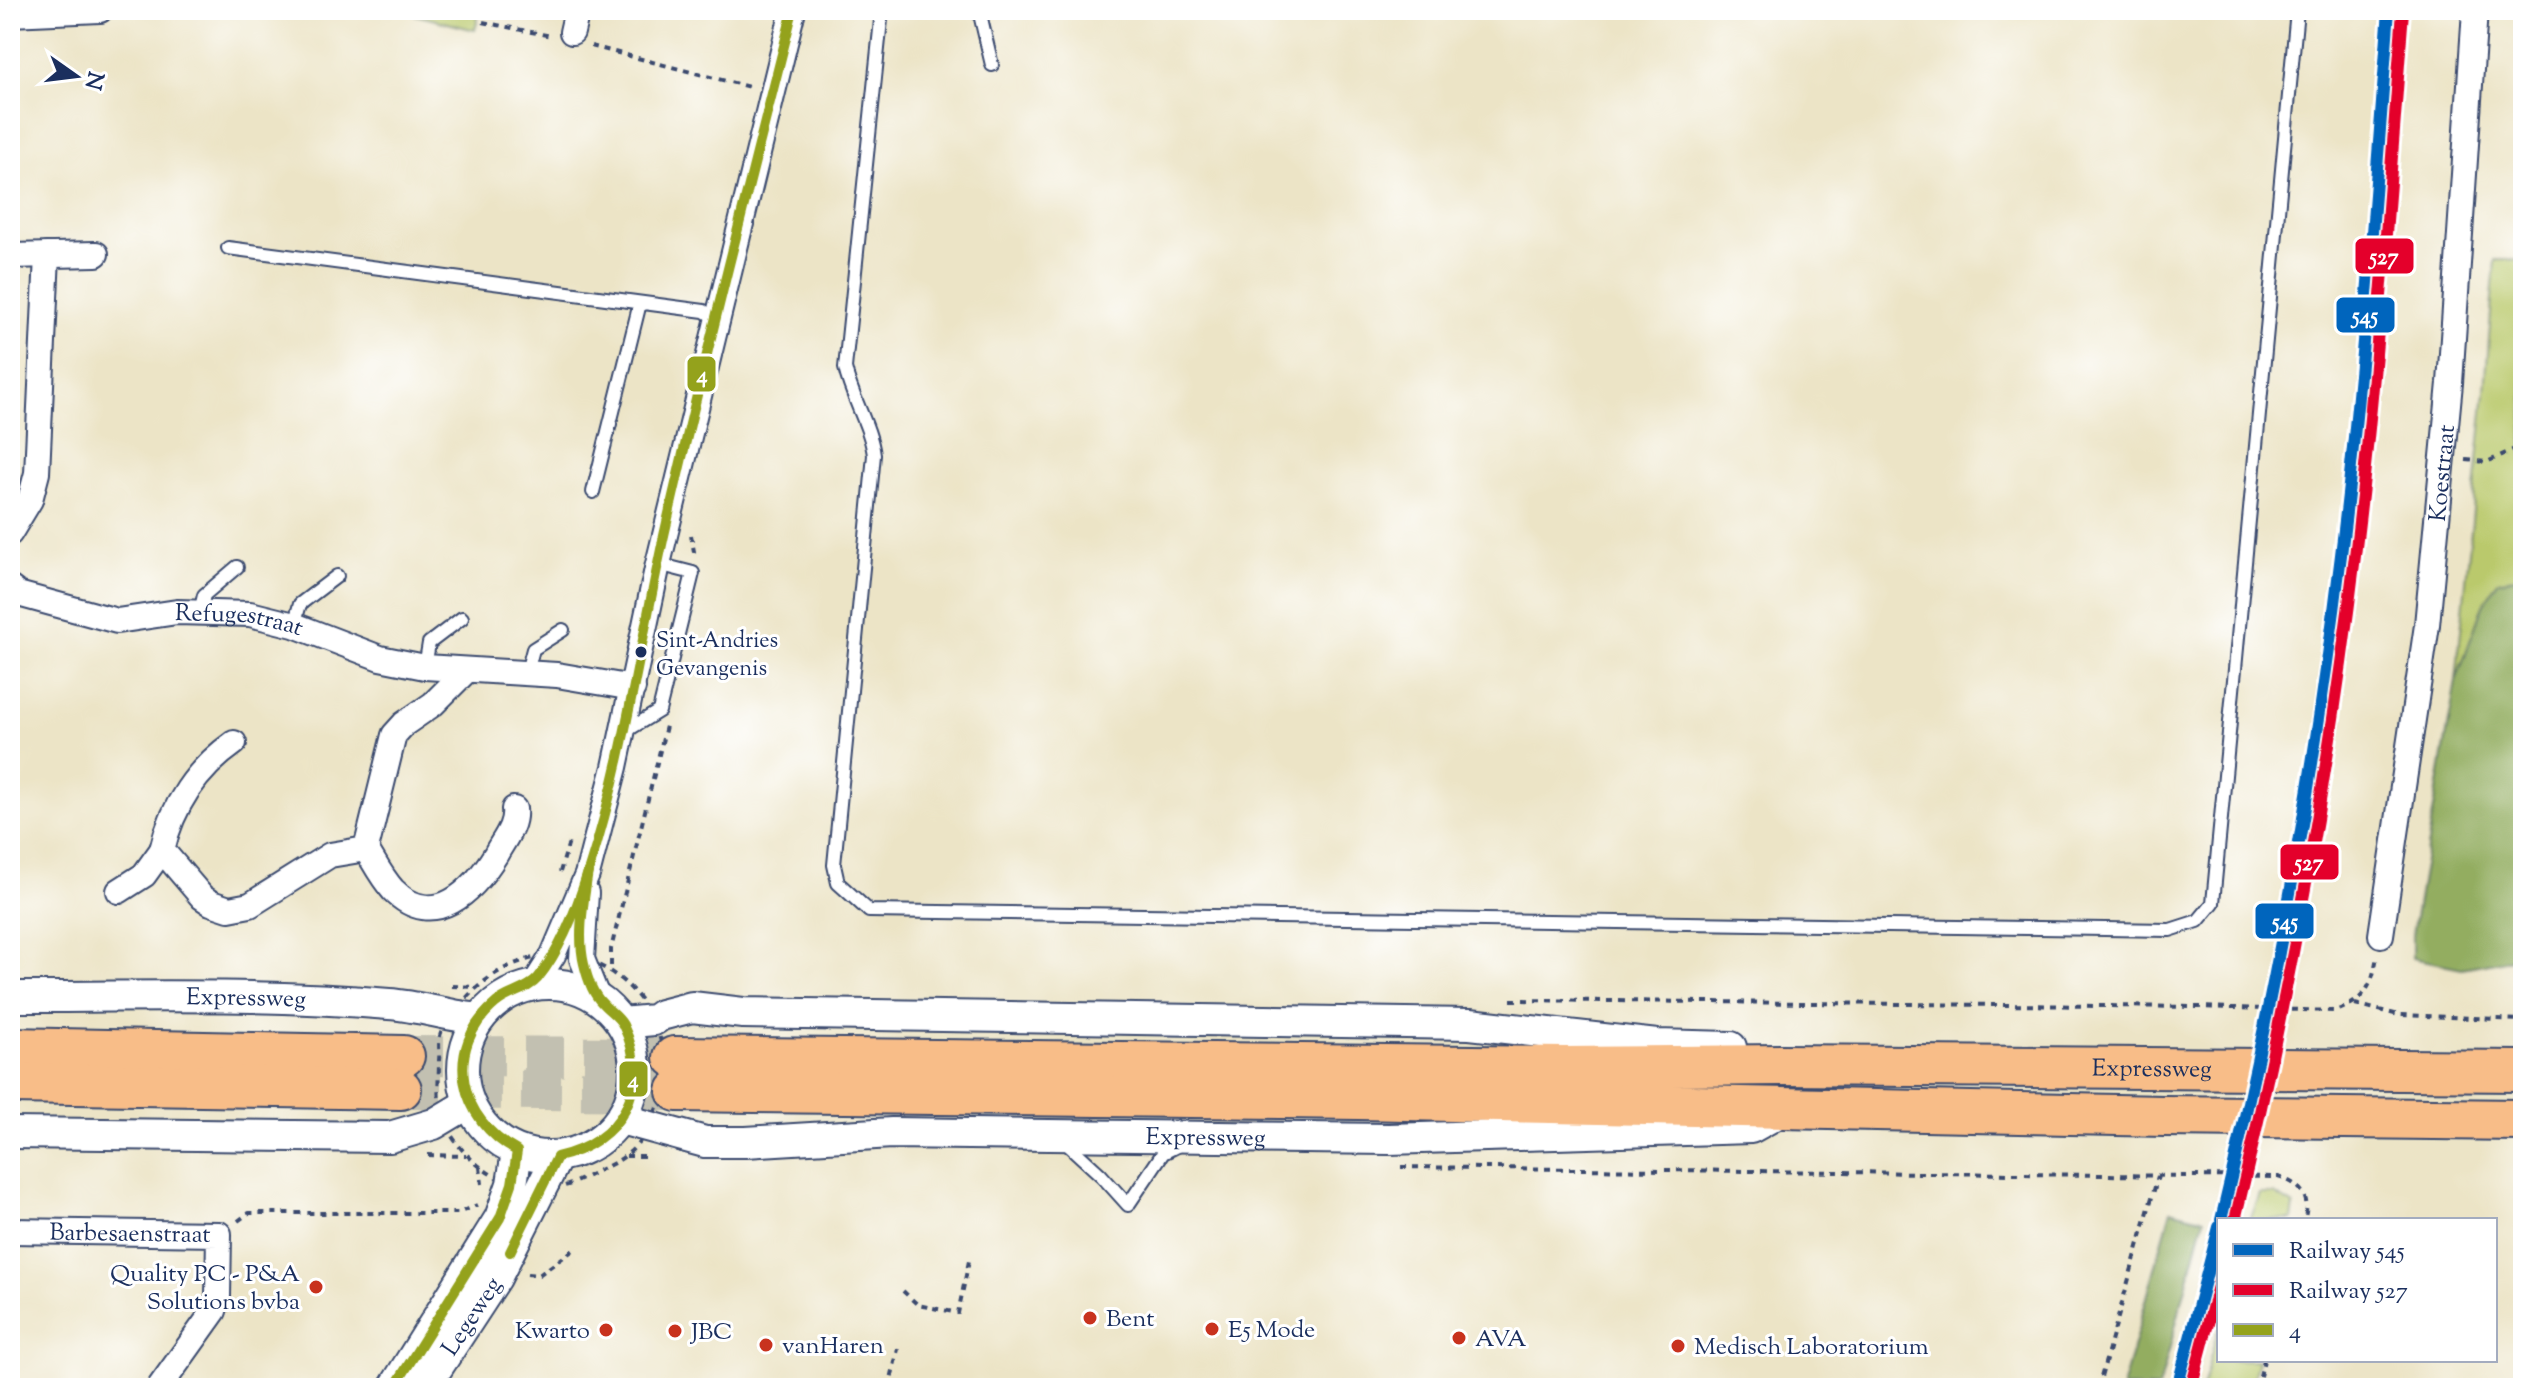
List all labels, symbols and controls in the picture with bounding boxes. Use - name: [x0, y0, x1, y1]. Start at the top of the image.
- north arrow: [36, 36, 116, 116]
- text: N: [75, 68, 110, 93]
- line badge: 527: [2354, 237, 2415, 275]
- text: 527: [2368, 243, 2399, 275]
- line badge: 545: [2335, 296, 2396, 334]
- text: 545: [2350, 302, 2379, 334]
- line badge: 4: [686, 355, 717, 393]
- text: 4: [695, 361, 708, 393]
- street label: Koestraat: [2422, 423, 2465, 523]
- street label: Refugestraat: [174, 597, 308, 646]
- place label: Sint-Andries Gevangenis: [656, 626, 778, 686]
- marker: Sint-Andries Gevangenis: [633, 644, 649, 660]
- line badge: 527: [2279, 843, 2340, 881]
- text: 527: [2293, 849, 2324, 881]
- line badge: 545: [2254, 902, 2315, 940]
- text: 545: [2270, 908, 2299, 940]
- street label: Expressweg: [186, 981, 307, 1018]
- street label: Expressweg: [2092, 1053, 2212, 1087]
- line badge: 4: [618, 1060, 649, 1098]
- text: 4: [626, 1066, 639, 1098]
- street label: Expressweg: [1145, 1121, 1266, 1157]
- street label: Barbesaenstraat: [49, 1217, 211, 1253]
- legend: [2217, 1218, 2497, 1362]
- text: Railway 545: [2289, 1235, 2405, 1269]
- place label: Quality PC - P&A Solutions bvba: [110, 1258, 300, 1320]
- street label: Legeweg: [434, 1271, 511, 1363]
- text: Railway 527: [2289, 1275, 2408, 1309]
- marker: Quality PC - P&A Solutions bvba: [307, 1278, 325, 1296]
- place label: Bent: [1106, 1303, 1154, 1337]
- marker: Bent: [1081, 1309, 1099, 1327]
- place label: E5 Mode: [1228, 1314, 1315, 1348]
- place label: Kwarto: [515, 1315, 590, 1349]
- text: 4: [2289, 1315, 2301, 1349]
- place label: JBC: [689, 1316, 732, 1350]
- marker: E5 Mode: [1203, 1320, 1221, 1338]
- marker: Kwarto: [597, 1321, 615, 1339]
- marker: JBC: [666, 1322, 684, 1340]
- place label: AVA: [1475, 1323, 1527, 1357]
- marker: AVA: [1450, 1329, 1468, 1347]
- place label: vanHaren: [782, 1330, 884, 1364]
- place label: Medisch Laboratorium: [1694, 1331, 1929, 1365]
- marker: vanHaren: [757, 1336, 775, 1354]
- marker: Medisch Laboratorium: [1669, 1337, 1687, 1355]

